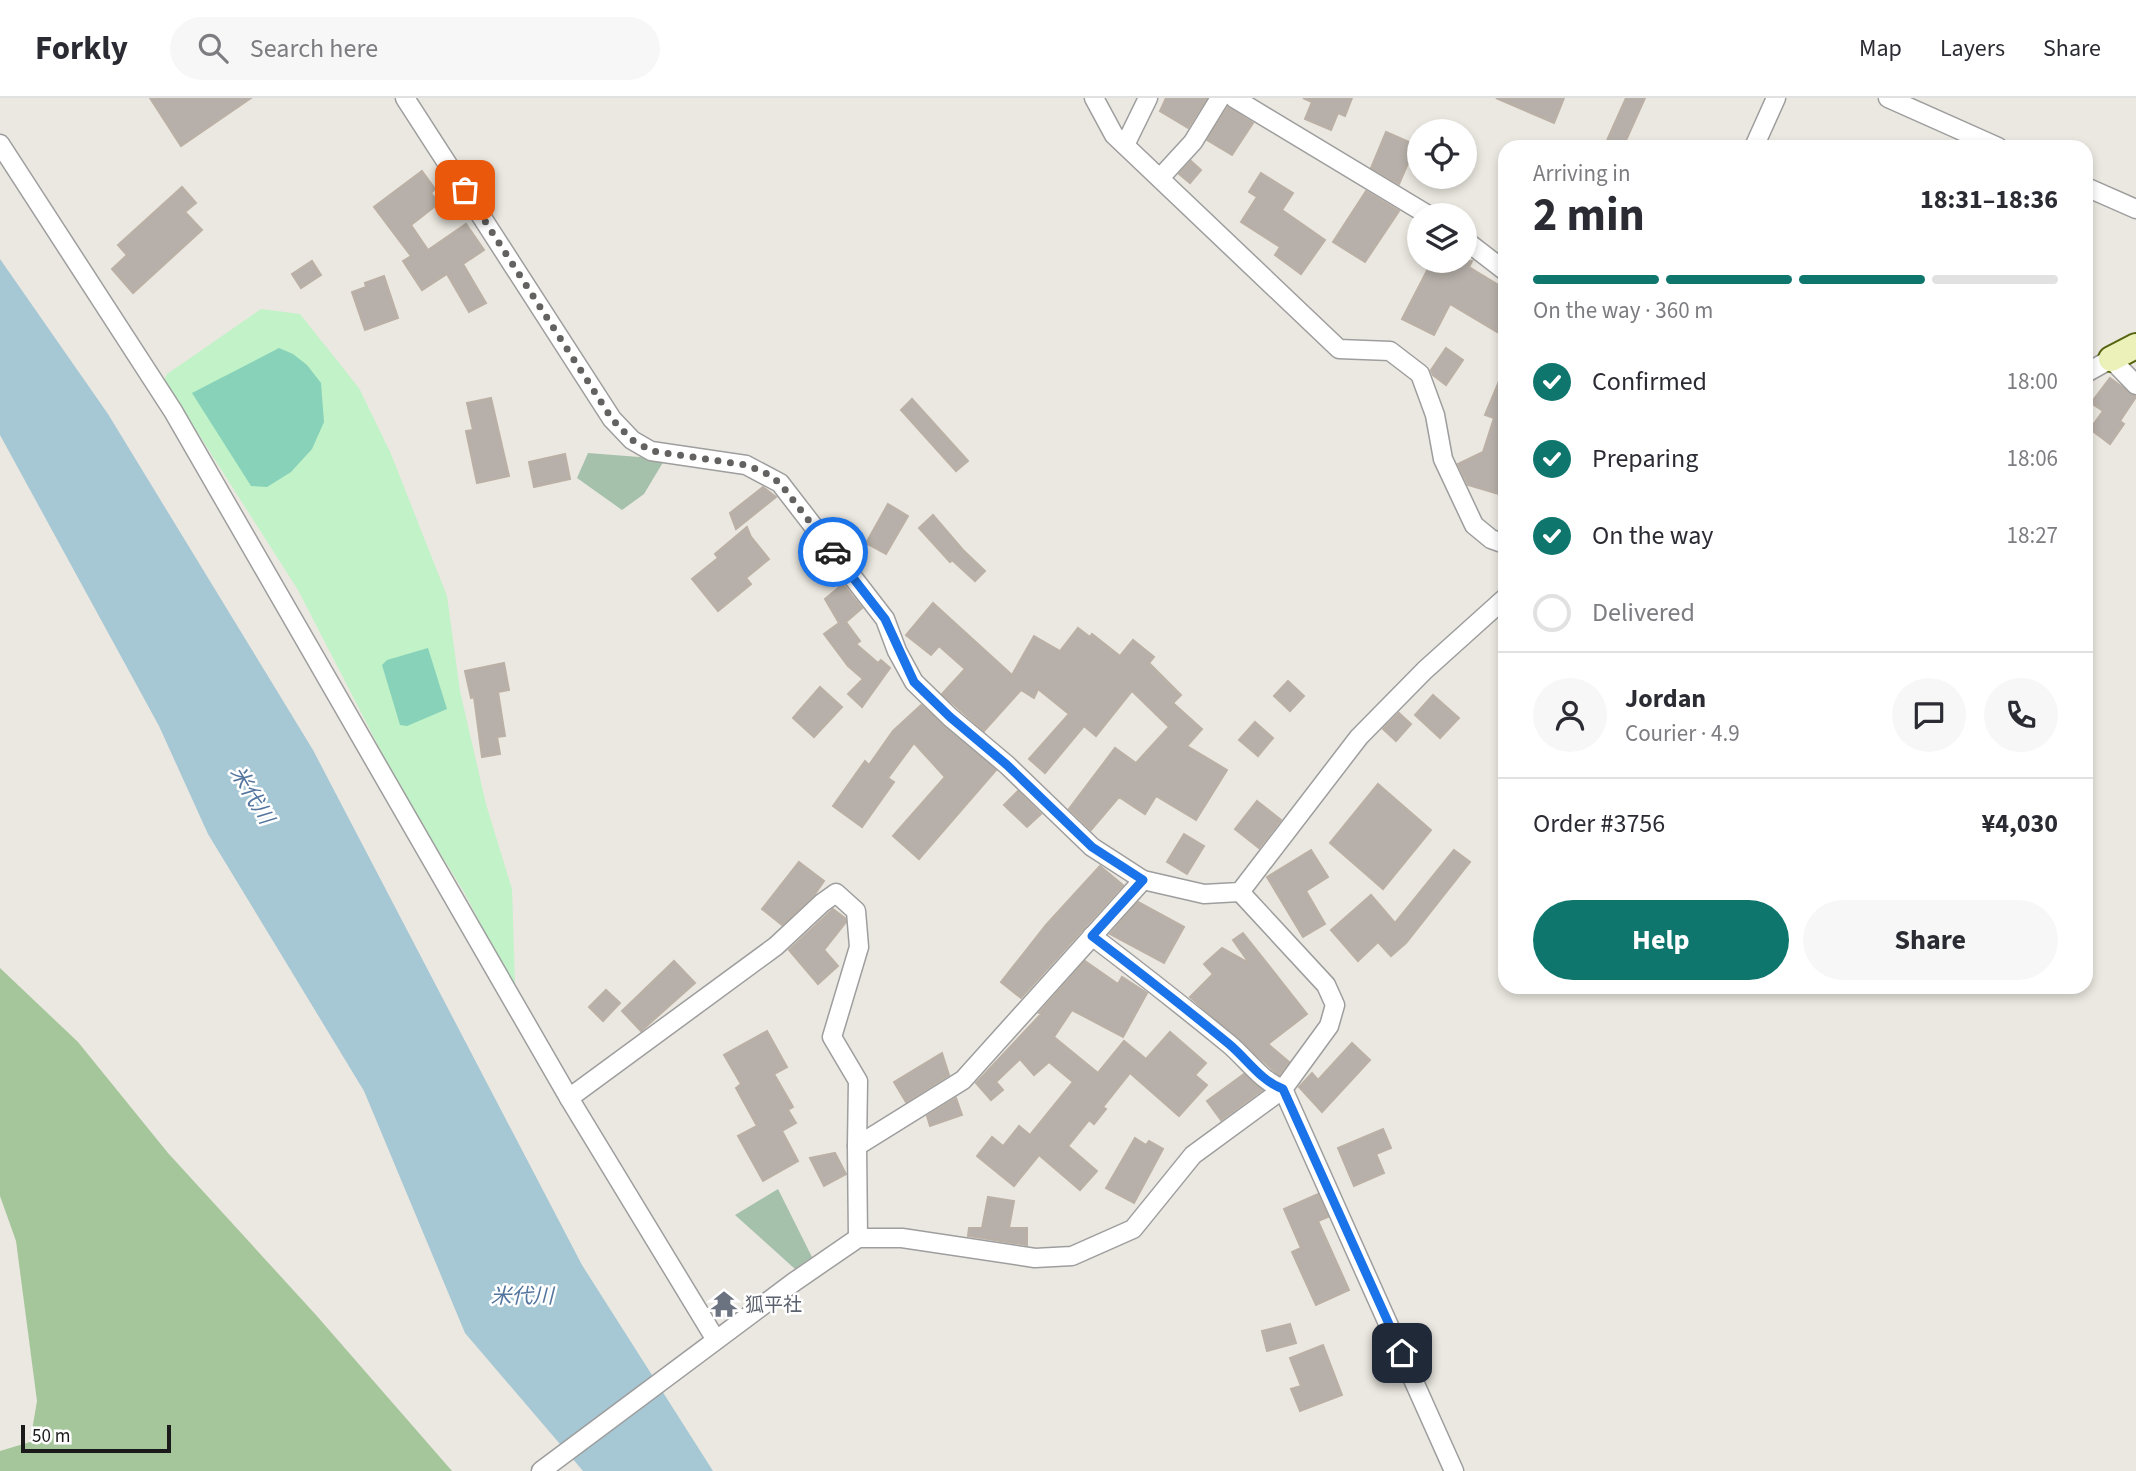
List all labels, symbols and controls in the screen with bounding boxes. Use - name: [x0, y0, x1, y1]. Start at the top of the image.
- search box: [170, 17, 660, 80]
- text: Forkly: [35, 25, 128, 72]
- icon: search: [194, 29, 232, 67]
- text: Search here: [250, 30, 378, 67]
- text: Map: [1859, 31, 1902, 66]
- text: Layers: [1940, 31, 2005, 66]
- text: Share: [2043, 31, 2101, 66]
- map controls: [1407, 119, 1477, 273]
- button: locate: [1407, 119, 1477, 189]
- text: Arriving in: [1533, 157, 1631, 190]
- pin: [435, 160, 495, 220]
- icon: bag: [446, 171, 484, 209]
- text: 18:31–18:36: [1920, 181, 2058, 218]
- text: 2 min: [1533, 183, 1645, 248]
- button: layers: [1407, 203, 1477, 273]
- text: On the way · 360 m: [1533, 294, 1713, 327]
- icon: check: [1533, 363, 1571, 401]
- text: Confirmed: [1592, 363, 1707, 400]
- text: 18:00: [2007, 365, 2058, 398]
- icon: check: [1533, 440, 1571, 478]
- text: Preparing: [1592, 440, 1698, 477]
- text: 18:06: [2007, 442, 2058, 475]
- courier: [798, 517, 868, 587]
- icon: check: [1533, 517, 1571, 555]
- text: On the way: [1592, 517, 1713, 554]
- text: 18:27: [2007, 519, 2058, 552]
- icon: car: [814, 533, 852, 571]
- text: Delivered: [1592, 594, 1695, 631]
- button: person: [1533, 678, 1607, 752]
- button: chat: [1892, 678, 1966, 752]
- button: phone: [1984, 678, 2058, 752]
- text: Jordan: [1625, 680, 1706, 717]
- text: Courier · 4.9: [1625, 717, 1740, 750]
- water label: 米代川: [223, 760, 282, 831]
- text: Order #3756: [1533, 805, 1665, 842]
- text: ¥4,030: [1982, 805, 2058, 842]
- button: Help: [1533, 900, 1789, 980]
- button: Share: [1803, 900, 2058, 980]
- water label: 米代川: [491, 1281, 555, 1311]
- temple icon: 狐平社: [709, 1289, 739, 1319]
- place label: 狐平社: [745, 1292, 802, 1319]
- pin: [1372, 1323, 1432, 1383]
- icon: home: [1383, 1334, 1421, 1372]
- scale bar: [21, 1422, 172, 1454]
- text: 50 m: [32, 1423, 70, 1450]

